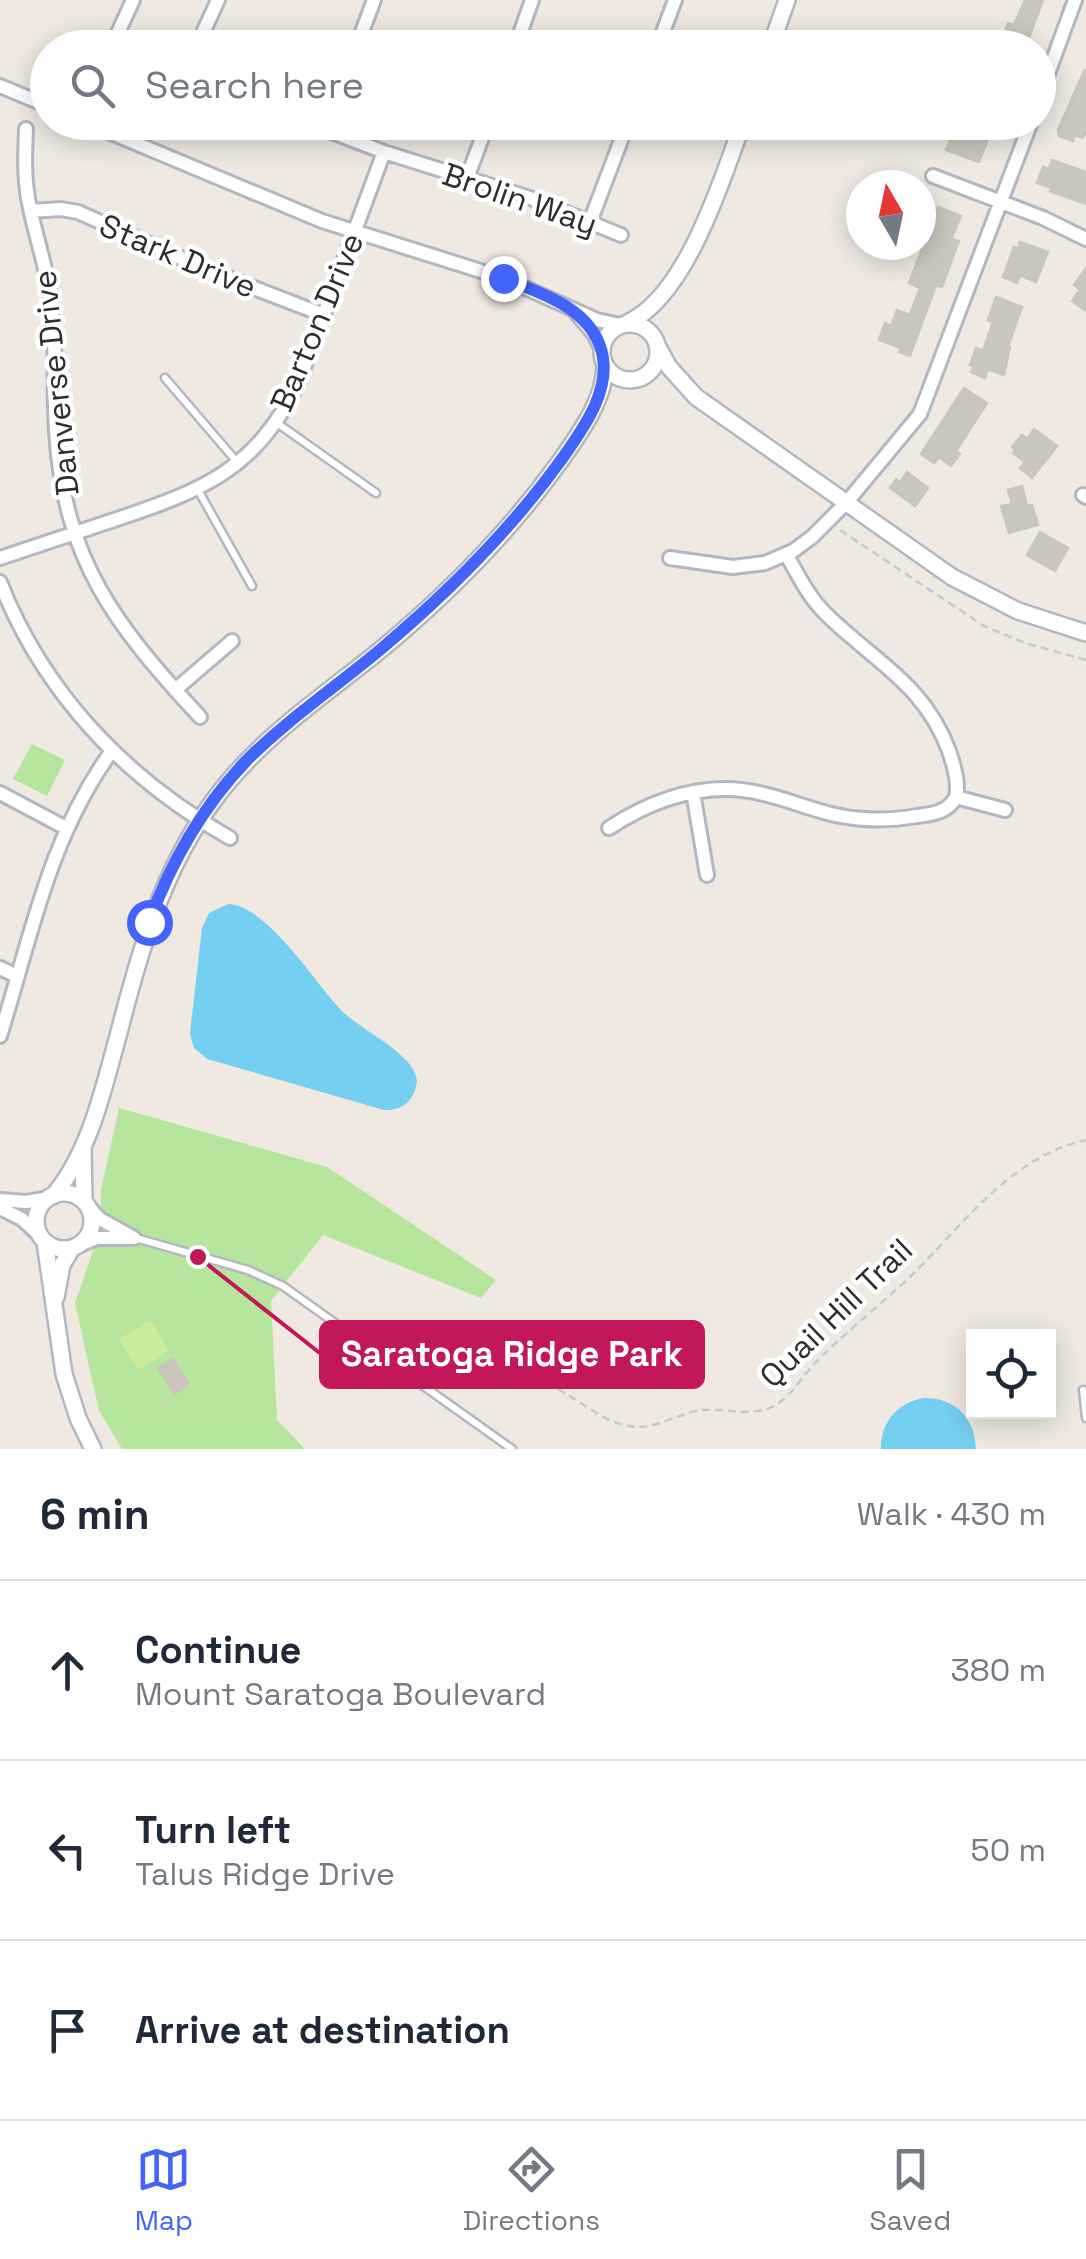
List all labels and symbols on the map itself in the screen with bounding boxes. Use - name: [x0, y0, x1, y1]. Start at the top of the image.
- street label: Brolin Way: [437, 154, 603, 244]
- north arrow: [846, 170, 936, 260]
- street label: Stark Drive: [93, 205, 263, 307]
- street label: Barton Drive: [261, 227, 373, 417]
- route end: [481, 256, 527, 302]
- street label: Danverse Drive: [24, 268, 88, 498]
- route start: [127, 900, 173, 946]
- street label: Quail Hill Trail: [751, 1230, 921, 1396]
- callout: Saratoga Ridge Park: [321, 1322, 703, 1387]
- text: Saratoga Ridge Park: [341, 1332, 683, 1376]

